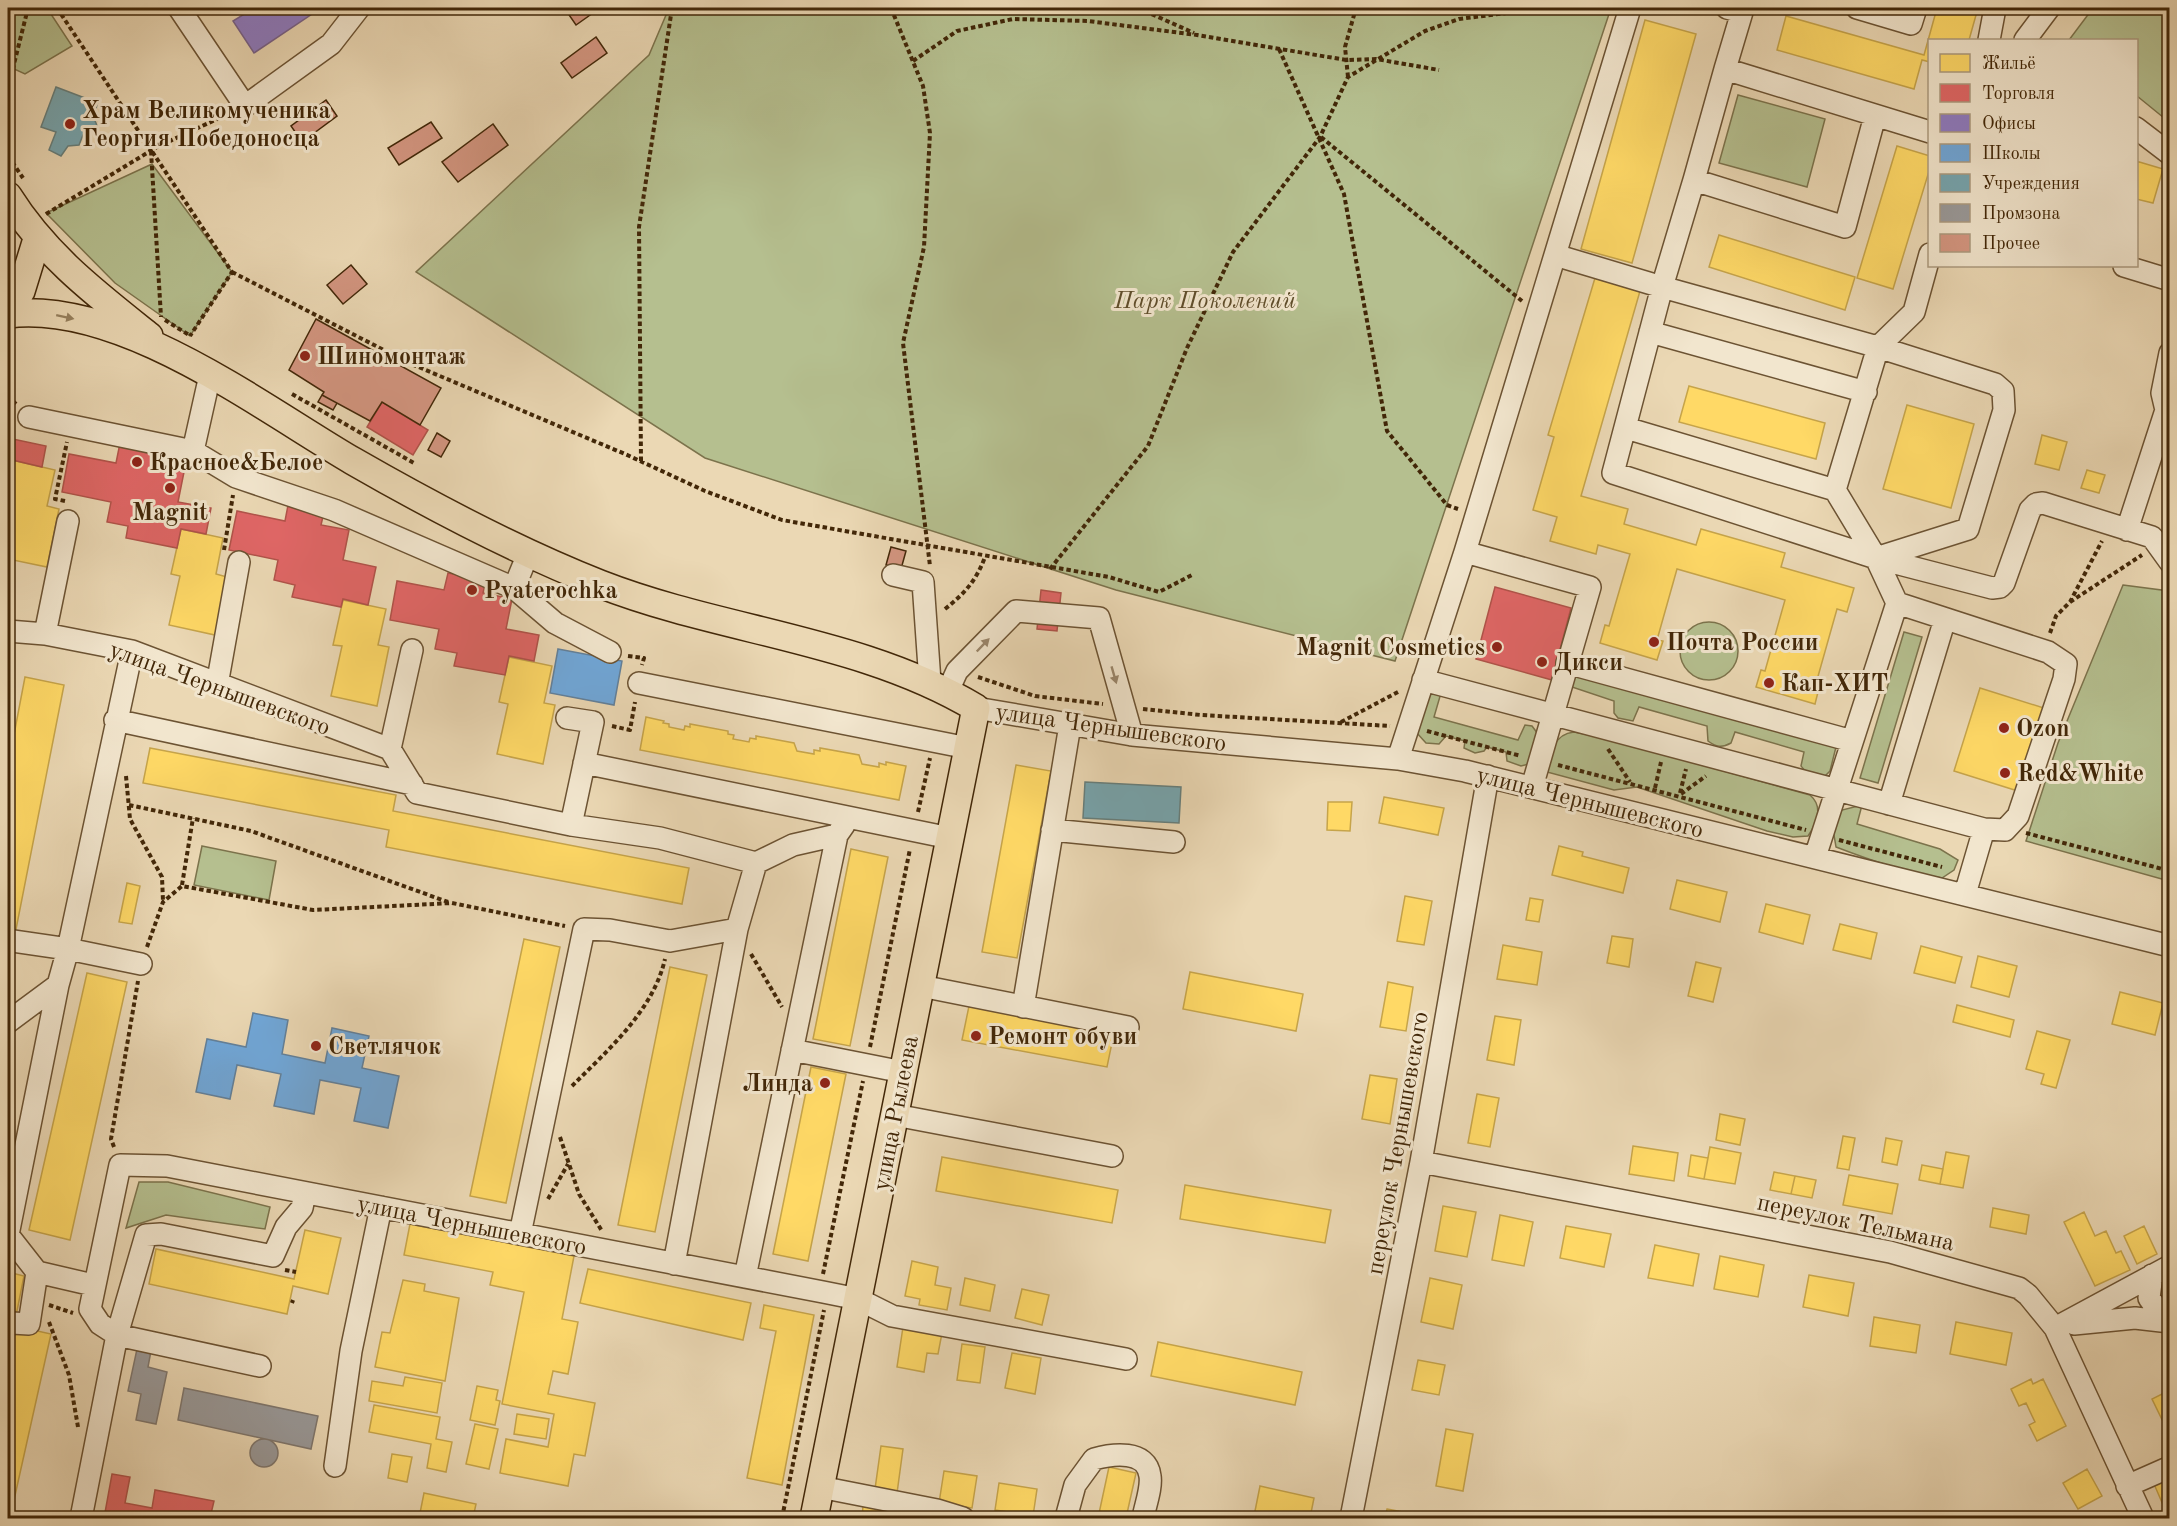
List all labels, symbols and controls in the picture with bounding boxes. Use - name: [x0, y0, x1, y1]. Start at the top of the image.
- legend: [1928, 39, 2138, 267]
- text: Жильё: [1982, 55, 2036, 73]
- text: Торговля: [1982, 85, 2055, 103]
- place label: Храм Великомученика Георгия Победоносца: [82, 100, 331, 152]
- text: Офисы: [1982, 115, 2036, 134]
- marker: Храм Великомученика Георгия Победоносца: [63, 117, 77, 131]
- text: Школы: [1982, 145, 2041, 163]
- text: Учреждения: [1982, 175, 2080, 193]
- text: Промзона: [1982, 205, 2060, 223]
- text: Прочее: [1982, 235, 2040, 253]
- park label: Парк Поколений: [1113, 290, 1296, 314]
- one-way arrow: [56, 312, 75, 322]
- place label: Шиномонтаж: [317, 346, 466, 370]
- marker: Шиномонтаж: [298, 349, 312, 363]
- place label: Красное&Белое: [149, 452, 323, 476]
- marker: Красное&Белое: [130, 455, 144, 469]
- marker: Magnit: [163, 481, 177, 495]
- place label: Magnit: [132, 502, 208, 526]
- place label: Pyaterochka: [484, 580, 618, 604]
- marker: Pyaterochka: [465, 583, 479, 597]
- place label: Почта России: [1666, 632, 1818, 656]
- marker: Почта России: [1647, 635, 1661, 649]
- place label: Magnit Cosmetics: [1296, 637, 1485, 661]
- one-way arrow: [975, 638, 989, 652]
- street label: улица Чернышевского: [106, 639, 333, 741]
- marker: Magnit Cosmetics: [1490, 640, 1504, 654]
- place label: Дикси: [1554, 652, 1623, 676]
- marker: Дикси: [1535, 655, 1549, 669]
- one-way arrow: [1110, 666, 1120, 684]
- place label: Кап-ХИТ: [1781, 673, 1888, 697]
- marker: Кап-ХИТ: [1762, 676, 1776, 690]
- street label: улица Чернышевского: [994, 701, 1228, 757]
- place label: Ozon: [2016, 718, 2070, 742]
- marker: Ozon: [1997, 721, 2011, 735]
- place label: Red&White: [2017, 763, 2144, 787]
- street label: улица Чернышевского: [1473, 764, 1706, 844]
- marker: Red&White: [1998, 766, 2012, 780]
- street label: переулок Чернышевского: [1364, 1010, 1434, 1277]
- place label: Ремонт обуви: [988, 1026, 1137, 1050]
- marker: Ремонт обуви: [969, 1029, 983, 1043]
- street label: улица Рылеева: [870, 1033, 924, 1193]
- place label: Светлячок: [328, 1036, 441, 1060]
- marker: Светлячок: [309, 1039, 323, 1053]
- place label: Линда: [742, 1073, 813, 1097]
- marker: Линда: [818, 1076, 832, 1090]
- street label: переулок Тельмана: [1755, 1191, 1957, 1257]
- street label: улица Чернышевского: [355, 1193, 588, 1261]

